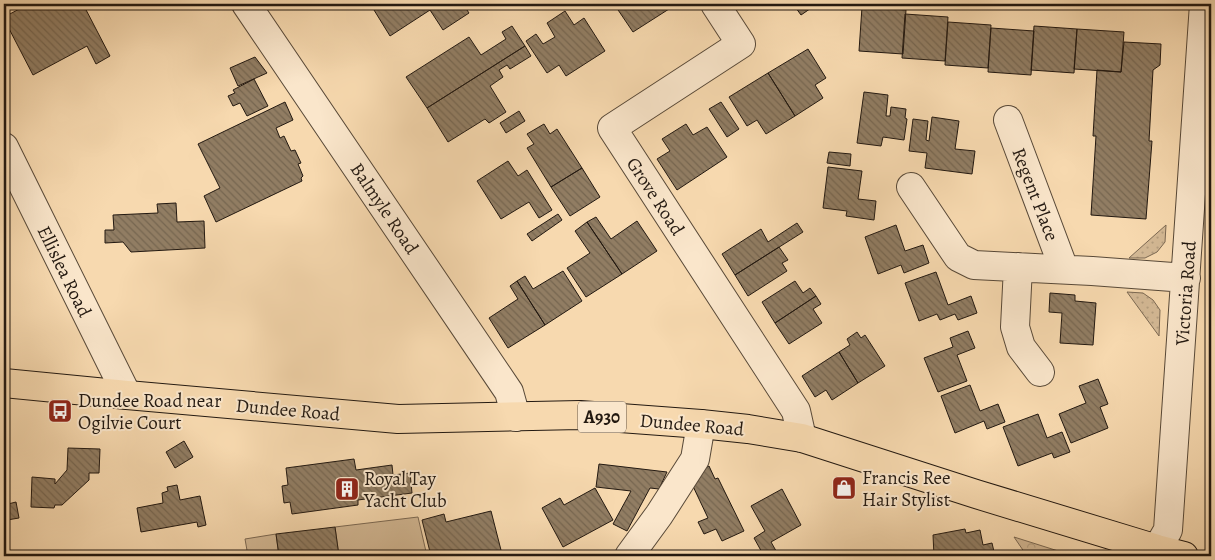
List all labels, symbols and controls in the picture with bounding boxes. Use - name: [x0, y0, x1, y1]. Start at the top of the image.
- street label: Regent Place: [1005, 144, 1065, 245]
- street label: Grove Road: [620, 152, 691, 241]
- street label: Balmyle Road: [344, 158, 425, 260]
- street label: Ellislea Road: [31, 221, 98, 322]
- street label: Victoria Road: [1169, 239, 1203, 347]
- place label: Dundee Road near Ogilvie Court: [78, 388, 221, 436]
- street label: Dundee Road: [235, 392, 342, 428]
- bus stop icon: Dundee Road near Ogilvie Court: [47, 398, 73, 424]
- road number: A930: [578, 402, 626, 432]
- street label: Dundee Road: [639, 407, 746, 443]
- place label: Francis Ree Hair Stylist: [862, 465, 951, 513]
- place label: Royal Tay Yacht Club: [363, 466, 447, 514]
- shop icon: Francis Ree Hair Stylist: [831, 475, 857, 501]
- building icon: Royal Tay Yacht Club: [334, 476, 360, 502]

